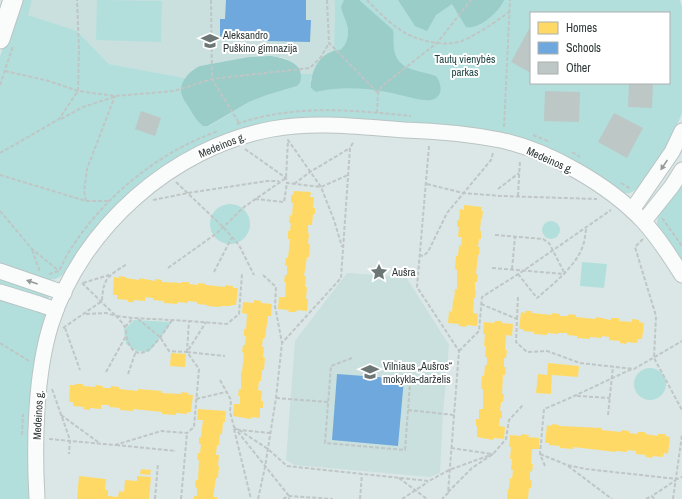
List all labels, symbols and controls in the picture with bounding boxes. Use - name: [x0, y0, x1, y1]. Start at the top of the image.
- legend: [530, 12, 670, 84]
- text: Homes: [566, 20, 597, 36]
- place label: Aleksandro Puškino gimnazija: [222, 28, 297, 55]
- school or university icon: Aleksandro Puškino gimnazija: [200, 31, 220, 51]
- text: Schools: [566, 40, 601, 56]
- park label: Tautų vienybės parkas: [435, 52, 496, 79]
- text: Other: [566, 60, 591, 76]
- street label: Medeinos g.: [196, 129, 248, 161]
- street label: Medeinos g.: [524, 144, 576, 176]
- one-way arrow: [660, 159, 667, 171]
- place icon: Aušra: [369, 262, 389, 282]
- place label: Aušra: [391, 265, 416, 279]
- one-way arrow: [25, 279, 37, 285]
- place label: Vilniaus „Aušros“ mokykla-darželis: [383, 359, 452, 386]
- school or university icon: Vilniaus „Aušros“ mokykla-darželis: [360, 362, 380, 382]
- street label: Medeinos g.: [30, 390, 46, 440]

